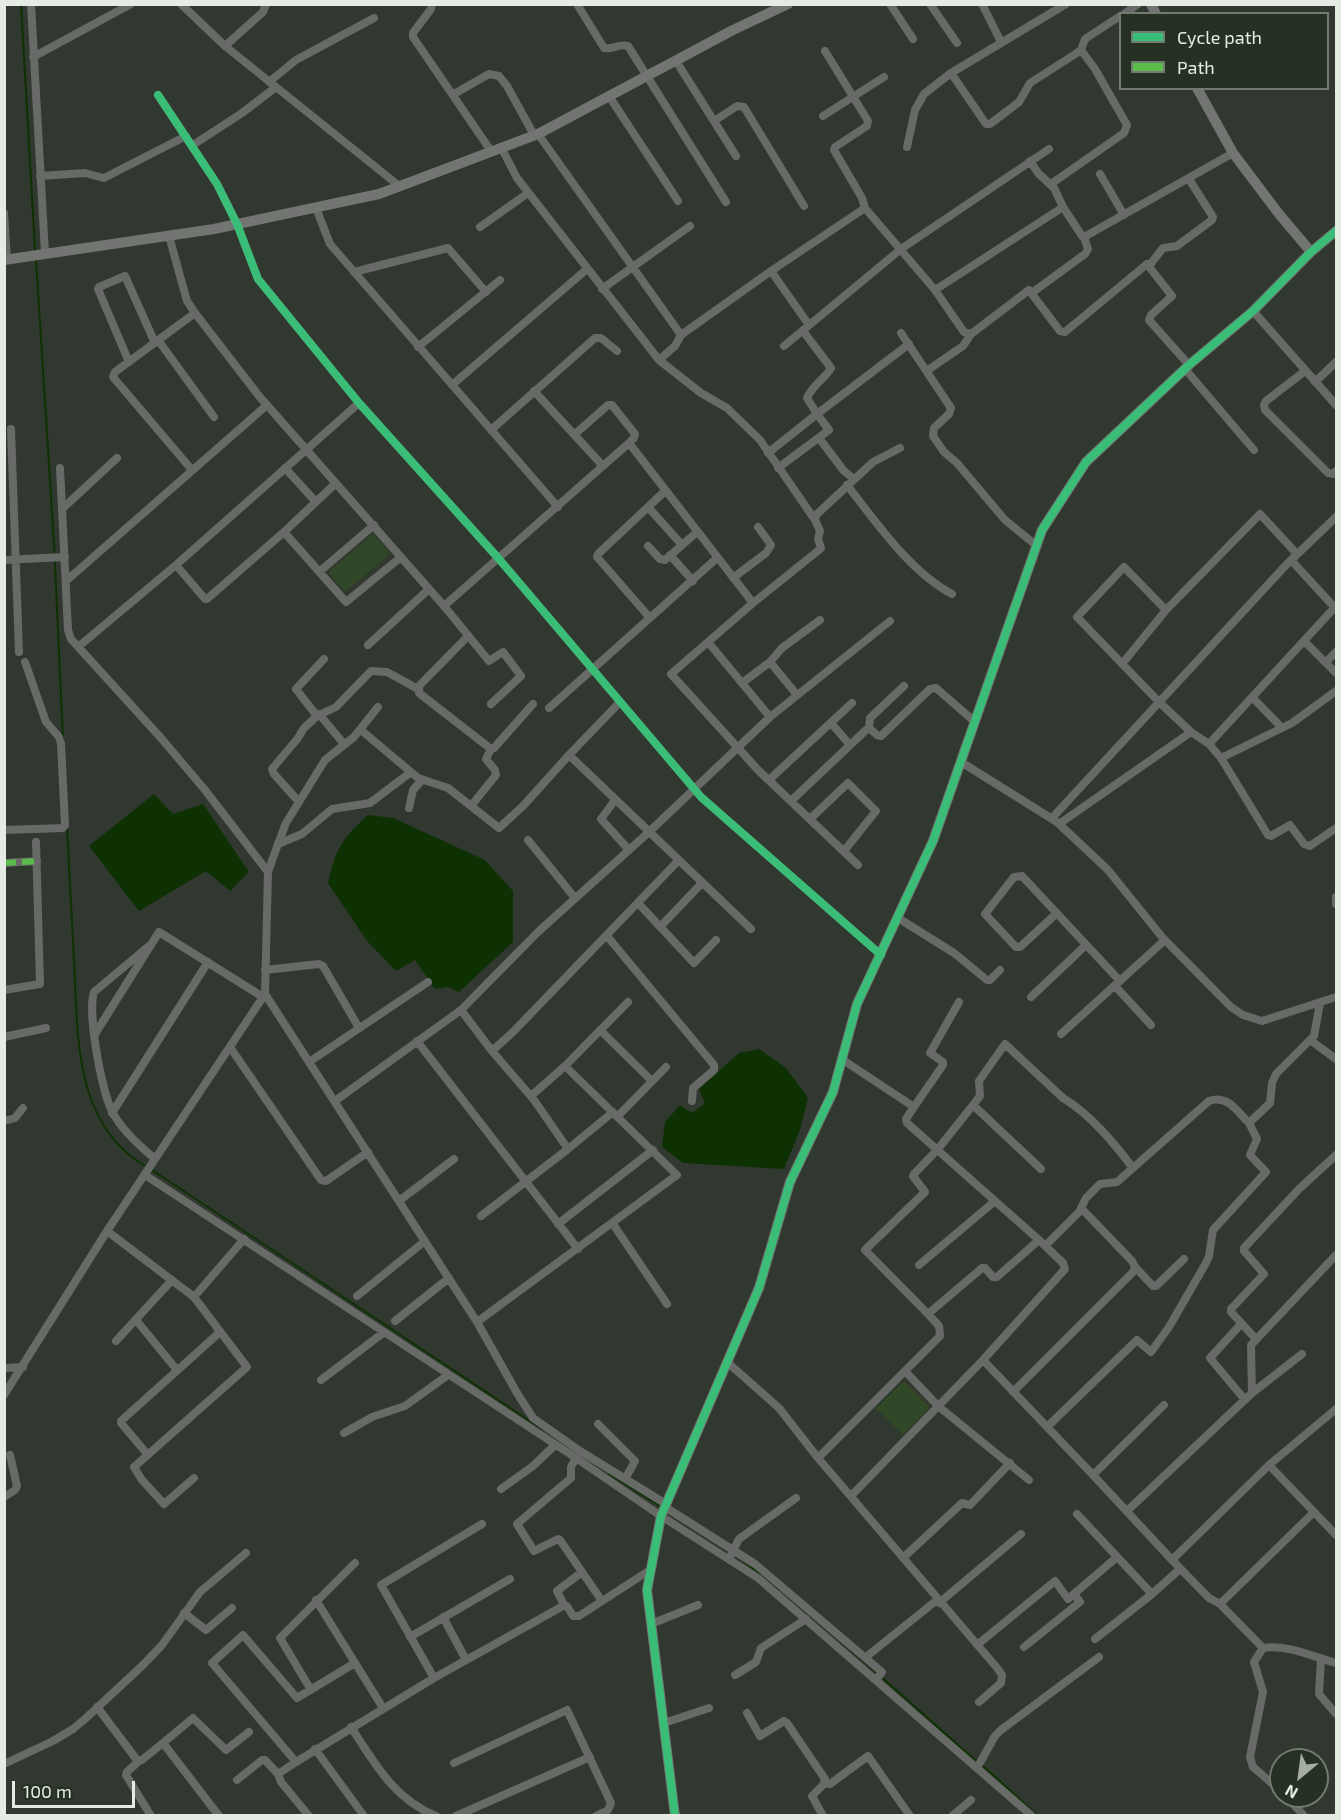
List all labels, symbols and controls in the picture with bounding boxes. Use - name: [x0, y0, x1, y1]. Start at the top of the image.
- legend: [1119, 12, 1329, 90]
- text: Cycle path: [1177, 26, 1262, 48]
- text: Path: [1177, 56, 1215, 78]
- north arrow: [1269, 1748, 1329, 1808]
- scale bar: [15, 1769, 138, 1807]
- text: 100 m: [23, 1780, 72, 1802]
- text: N: [1281, 1781, 1301, 1804]

